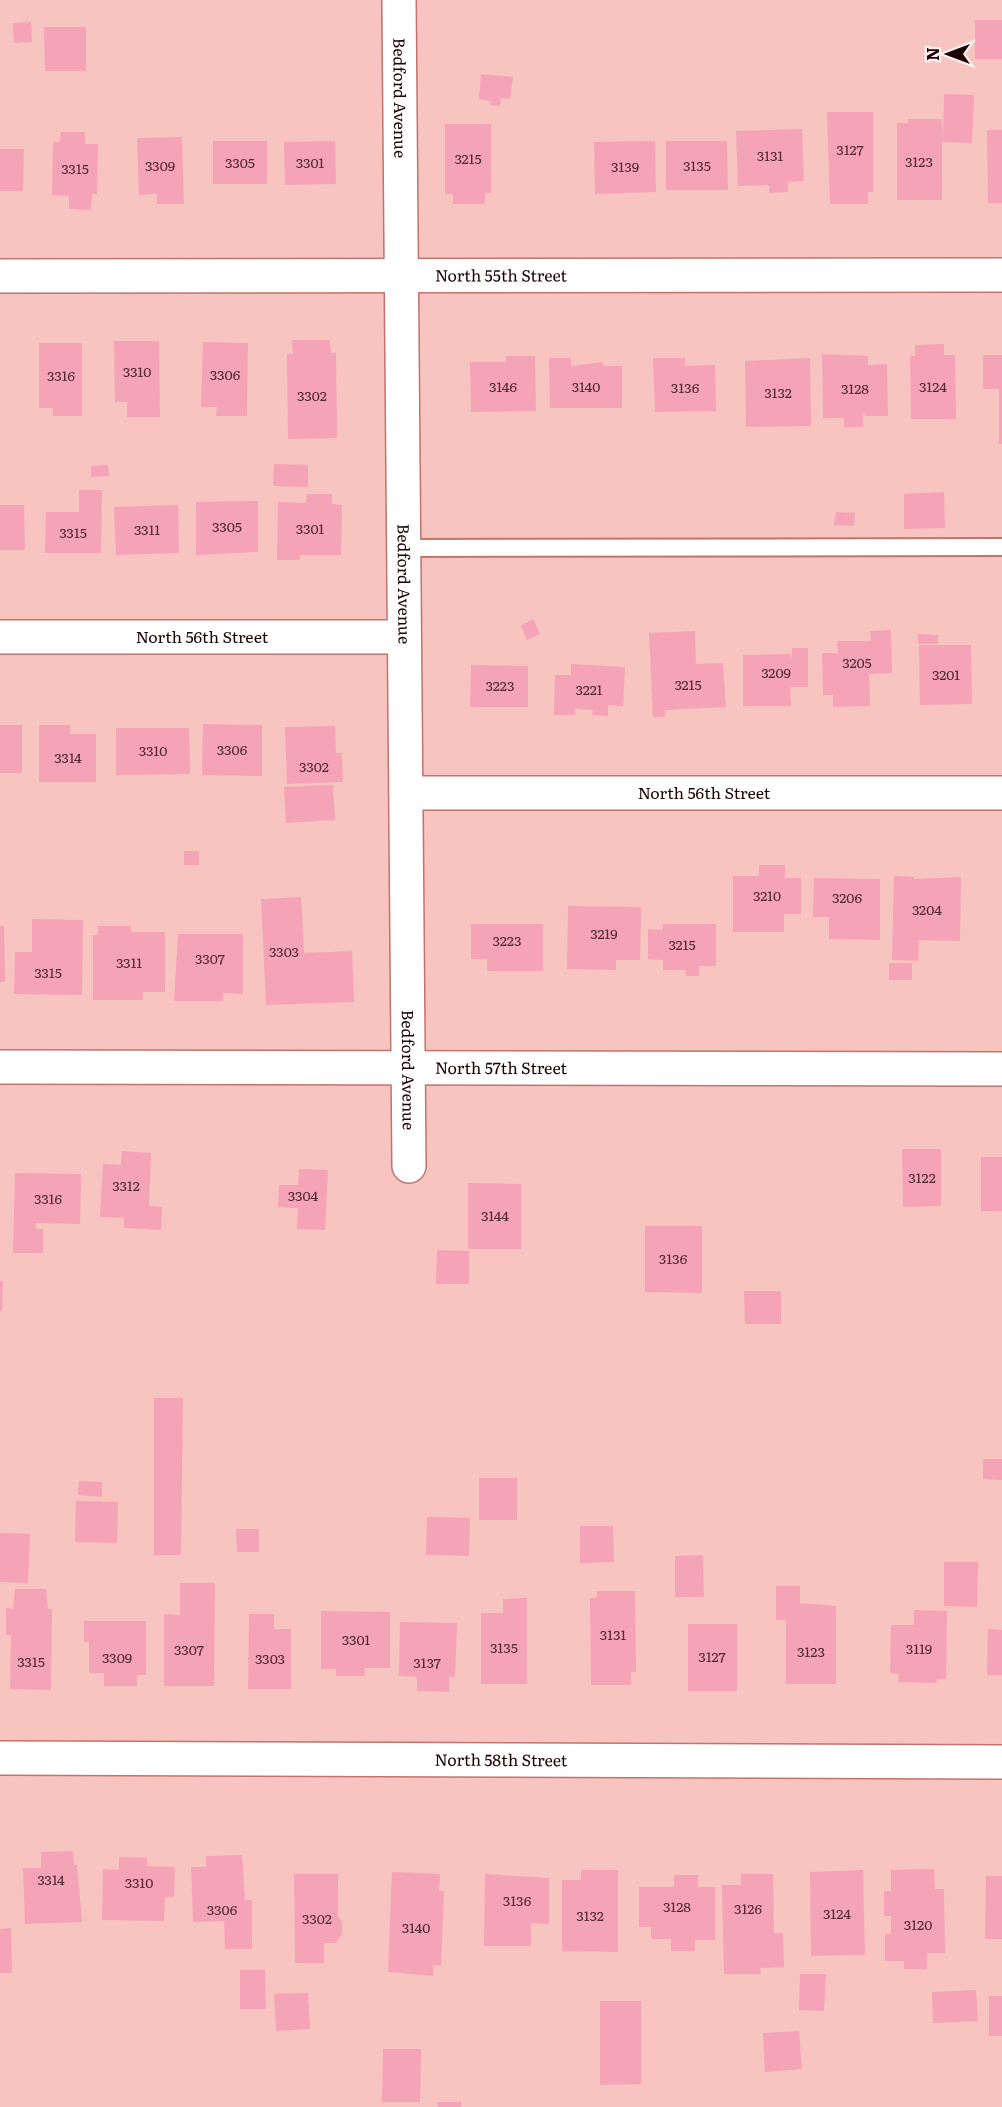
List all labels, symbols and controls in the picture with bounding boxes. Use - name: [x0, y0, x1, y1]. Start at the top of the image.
- north arrow: [918, 24, 978, 84]
- street label: Bedford Avenue: [388, 38, 413, 158]
- text: N: [920, 47, 944, 61]
- house number: 3127: [836, 139, 864, 159]
- house number: 3131: [757, 145, 784, 165]
- house number: 3215: [454, 148, 482, 168]
- house number: 3123: [905, 151, 933, 171]
- house number: 3305: [225, 152, 255, 172]
- house number: 3301: [296, 152, 325, 172]
- house number: 3309: [145, 155, 175, 175]
- house number: 3135: [683, 155, 711, 175]
- house number: 3139: [611, 156, 639, 176]
- house number: 3315: [61, 158, 89, 178]
- street label: North 55th Street: [435, 262, 568, 287]
- house number: 3310: [123, 361, 151, 381]
- house number: 3306: [210, 364, 241, 384]
- house number: 3316: [47, 365, 75, 385]
- house number: 3146: [489, 376, 517, 396]
- house number: 3140: [572, 376, 600, 396]
- house number: 3124: [919, 376, 947, 396]
- house number: 3136: [671, 377, 700, 397]
- house number: 3128: [841, 378, 869, 398]
- house number: 3132: [764, 382, 792, 402]
- house number: 3302: [297, 385, 327, 405]
- house number: 3305: [212, 516, 242, 536]
- house number: 3301: [296, 518, 325, 538]
- house number: 3311: [134, 519, 160, 539]
- house number: 3315: [59, 522, 87, 542]
- street label: Bedford Avenue: [392, 524, 418, 644]
- street label: North 56th Street: [136, 624, 269, 648]
- house number: 3205: [842, 652, 872, 672]
- house number: 3209: [761, 662, 791, 682]
- house number: 3201: [932, 664, 960, 684]
- house number: 3215: [674, 674, 702, 694]
- house number: 3223: [486, 675, 514, 695]
- house number: 3221: [575, 679, 603, 699]
- house number: 3306: [217, 739, 248, 759]
- house number: 3310: [139, 740, 167, 760]
- house number: 3314: [54, 747, 82, 767]
- house number: 3302: [299, 756, 329, 776]
- street label: North 56th Street: [638, 780, 771, 804]
- house number: 3210: [753, 885, 781, 905]
- house number: 3206: [832, 887, 862, 907]
- house number: 3204: [912, 899, 942, 919]
- house number: 3219: [590, 923, 618, 943]
- house number: 3223: [493, 930, 521, 950]
- house number: 3215: [668, 934, 696, 954]
- house number: 3303: [269, 941, 299, 961]
- house number: 3307: [195, 948, 225, 968]
- house number: 3311: [116, 952, 142, 972]
- house number: 3315: [34, 962, 62, 982]
- street label: Bedford Avenue: [397, 1010, 422, 1130]
- street label: North 57th Street: [435, 1055, 568, 1079]
- house number: 3122: [908, 1167, 936, 1187]
- house number: 3312: [112, 1175, 140, 1195]
- house number: 3304: [288, 1185, 319, 1205]
- house number: 3316: [34, 1188, 62, 1208]
- house number: 3144: [481, 1205, 509, 1225]
- house number: 3136: [659, 1248, 688, 1268]
- house number: 3131: [600, 1624, 627, 1644]
- house number: 3301: [342, 1629, 371, 1649]
- house number: 3135: [490, 1637, 518, 1657]
- house number: 3119: [906, 1638, 932, 1658]
- house number: 3307: [174, 1639, 204, 1659]
- house number: 3123: [797, 1641, 825, 1661]
- house number: 3127: [698, 1646, 726, 1666]
- house number: 3309: [102, 1647, 132, 1667]
- house number: 3303: [255, 1648, 285, 1668]
- house number: 3315: [17, 1651, 45, 1671]
- house number: 3137: [413, 1652, 441, 1672]
- street label: North 58th Street: [435, 1747, 568, 1771]
- house number: 3314: [37, 1869, 65, 1889]
- house number: 3310: [125, 1872, 153, 1892]
- house number: 3136: [503, 1890, 532, 1910]
- house number: 3128: [663, 1896, 691, 1916]
- house number: 3126: [734, 1898, 762, 1918]
- house number: 3306: [207, 1899, 238, 1919]
- house number: 3124: [823, 1903, 851, 1923]
- house number: 3132: [576, 1905, 604, 1925]
- house number: 3302: [302, 1908, 332, 1928]
- house number: 3120: [904, 1914, 932, 1934]
- house number: 3140: [402, 1917, 430, 1937]

